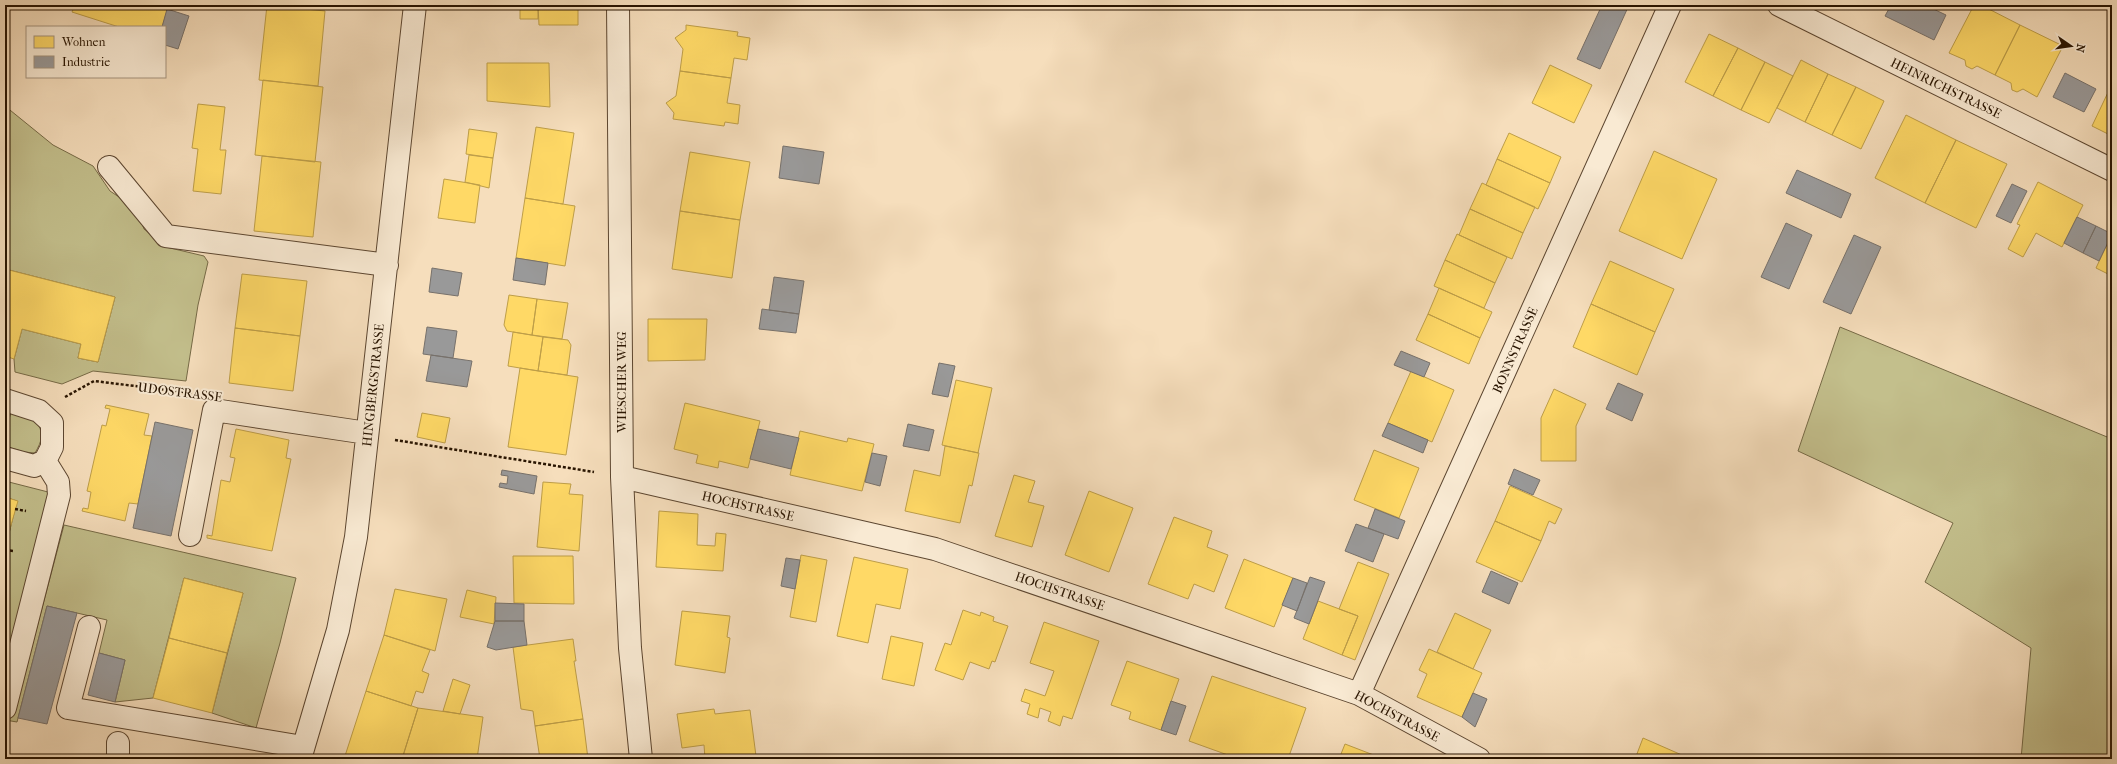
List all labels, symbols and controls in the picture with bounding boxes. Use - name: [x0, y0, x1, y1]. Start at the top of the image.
- legend: [26, 26, 166, 78]
- north arrow: [2051, 26, 2091, 66]
- text: Wohnen: [61, 35, 106, 49]
- text: N: [2073, 43, 2088, 54]
- text: Industrie: [62, 55, 110, 69]
- street label: HEINRICHSTRASSE: [1888, 55, 2004, 121]
- street label: BONNSTRASSE: [1489, 304, 1541, 396]
- street label: HINGBERGSTRASSE: [359, 323, 387, 447]
- street label: WIESCHER WEG: [614, 331, 629, 434]
- street label: UDOSTRASSE: [137, 379, 223, 405]
- street label: HOCHSTRASSE: [700, 488, 796, 524]
- street label: HOCHSTRASSE: [1013, 569, 1107, 613]
- street label: HOCHSTRASSE: [1352, 687, 1442, 745]

